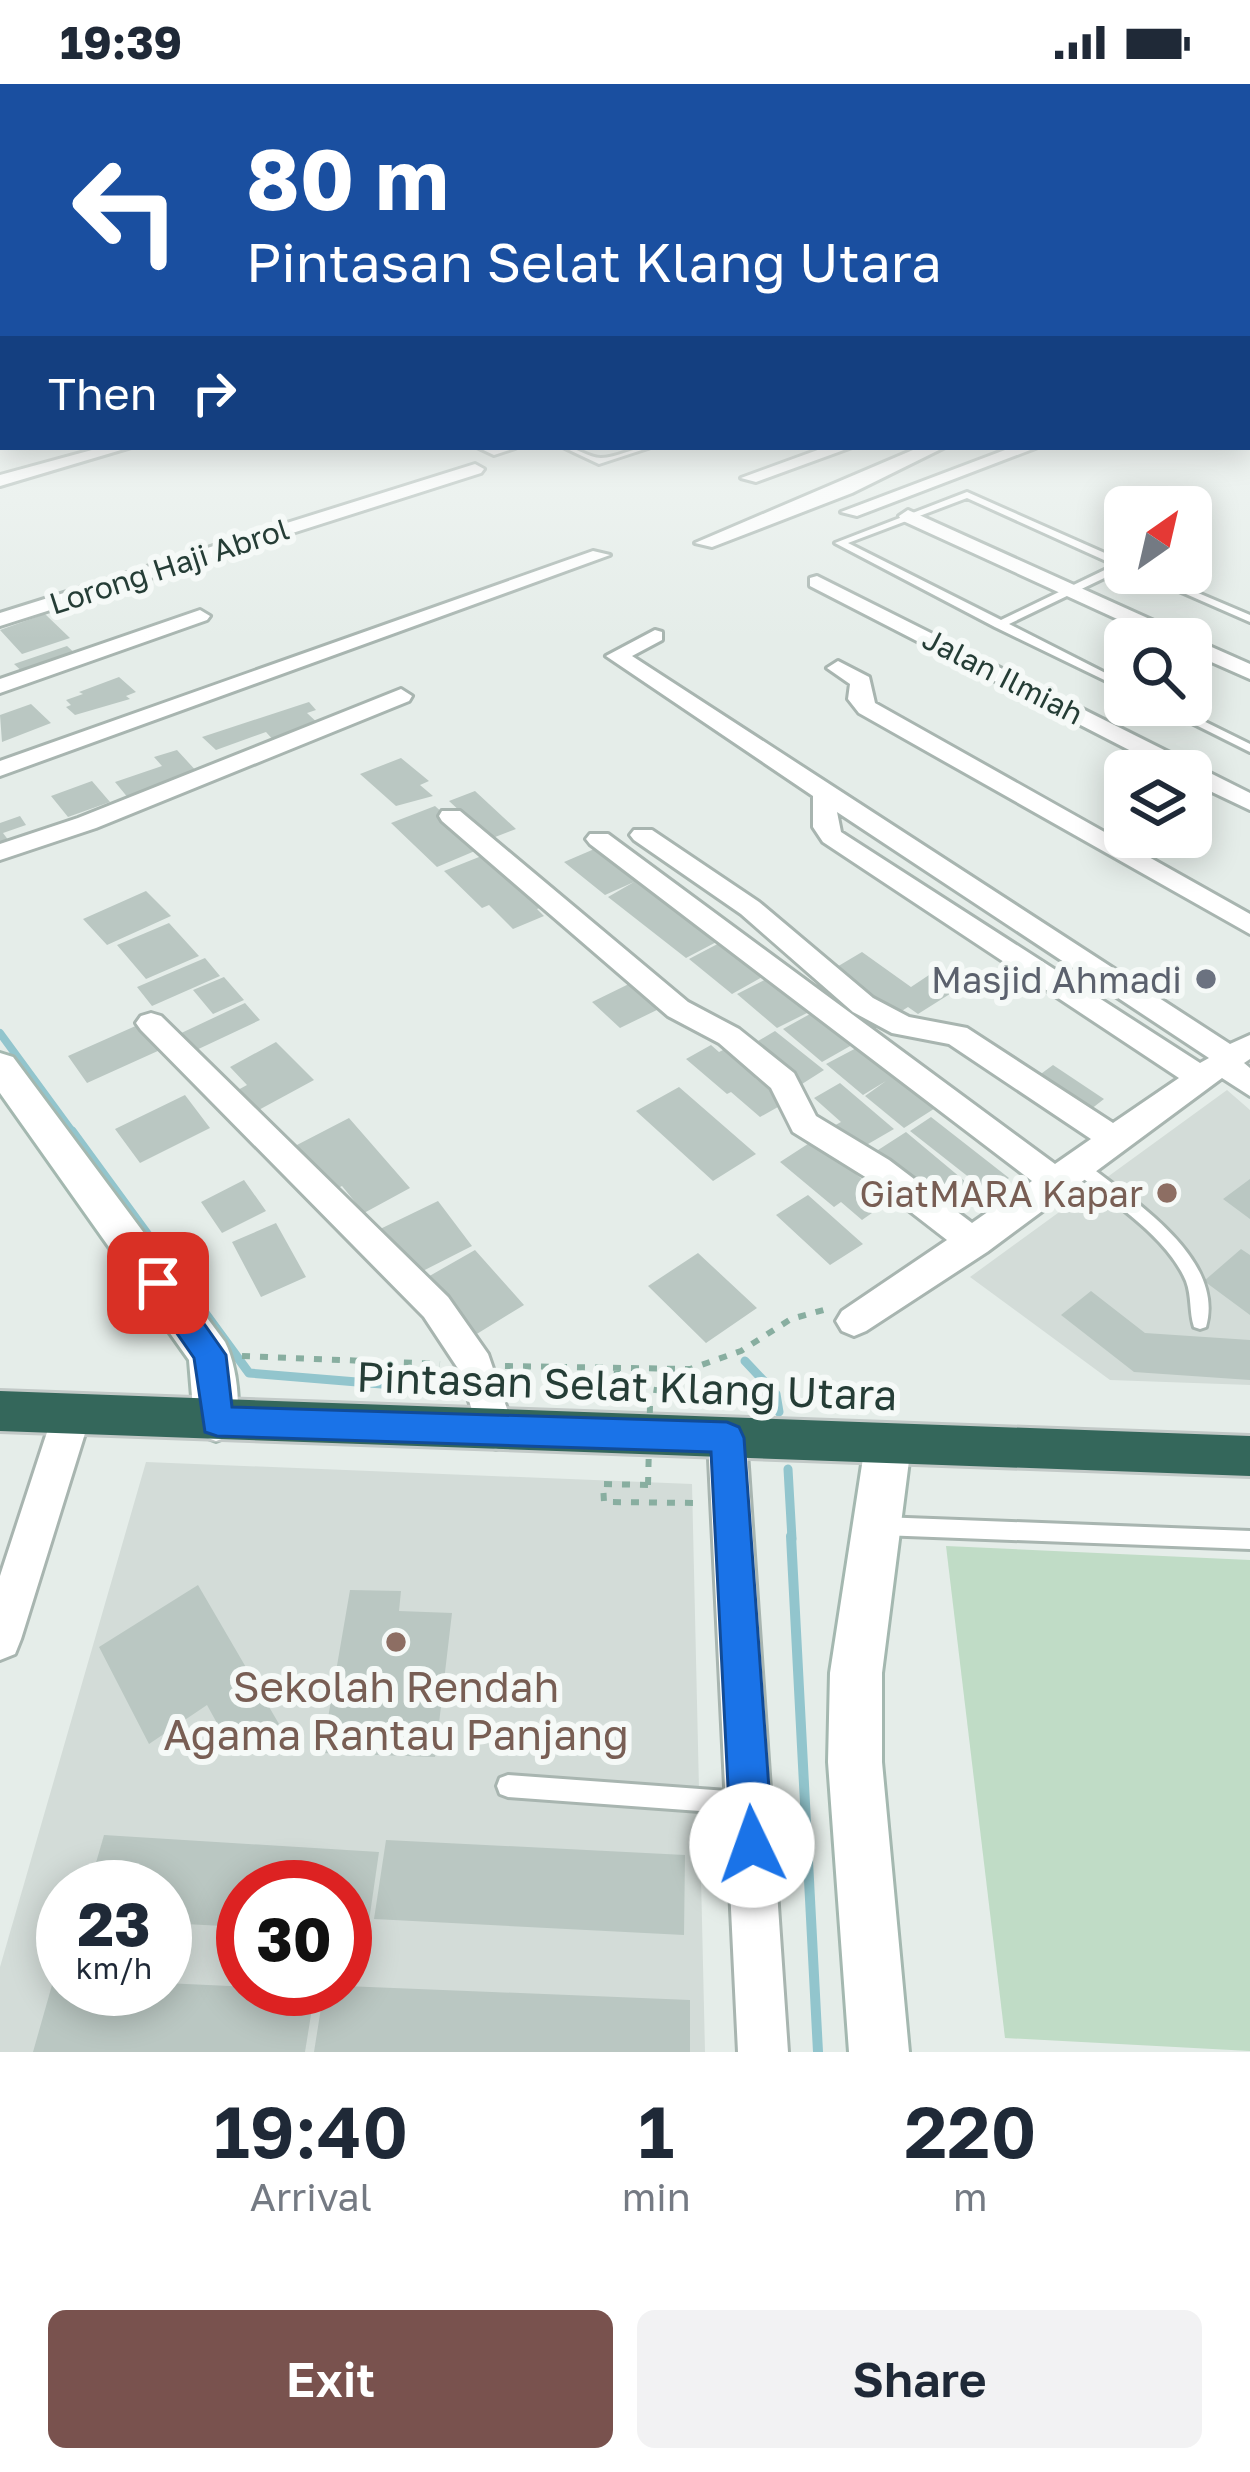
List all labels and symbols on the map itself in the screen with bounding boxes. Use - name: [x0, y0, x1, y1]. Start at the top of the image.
- north arrow: [1104, 486, 1212, 594]
- street label: Lorong Haji Abrol: [45, 510, 293, 622]
- street label: Jalan Ilmiah: [917, 620, 1089, 732]
- place label: Masjid Ahmadi: [931, 958, 1182, 1001]
- marker: Masjid Ahmadi: [1193, 966, 1219, 992]
- place label: GiatMARA Kapar: [860, 1172, 1143, 1215]
- marker: GiatMARA Kapar: [1154, 1180, 1180, 1206]
- pin: [107, 1232, 209, 1334]
- street label: Pintasan Selat Klang Utara: [356, 1351, 898, 1419]
- marker: Sekolah Rendah Agama Rantau Panjang: [383, 1629, 409, 1655]
- place label: Sekolah Rendah Agama Rantau Panjang: [163, 1661, 629, 1759]
- position arrow: [689, 1782, 815, 1908]
- speed limit sign: 30: [216, 1860, 372, 2016]

